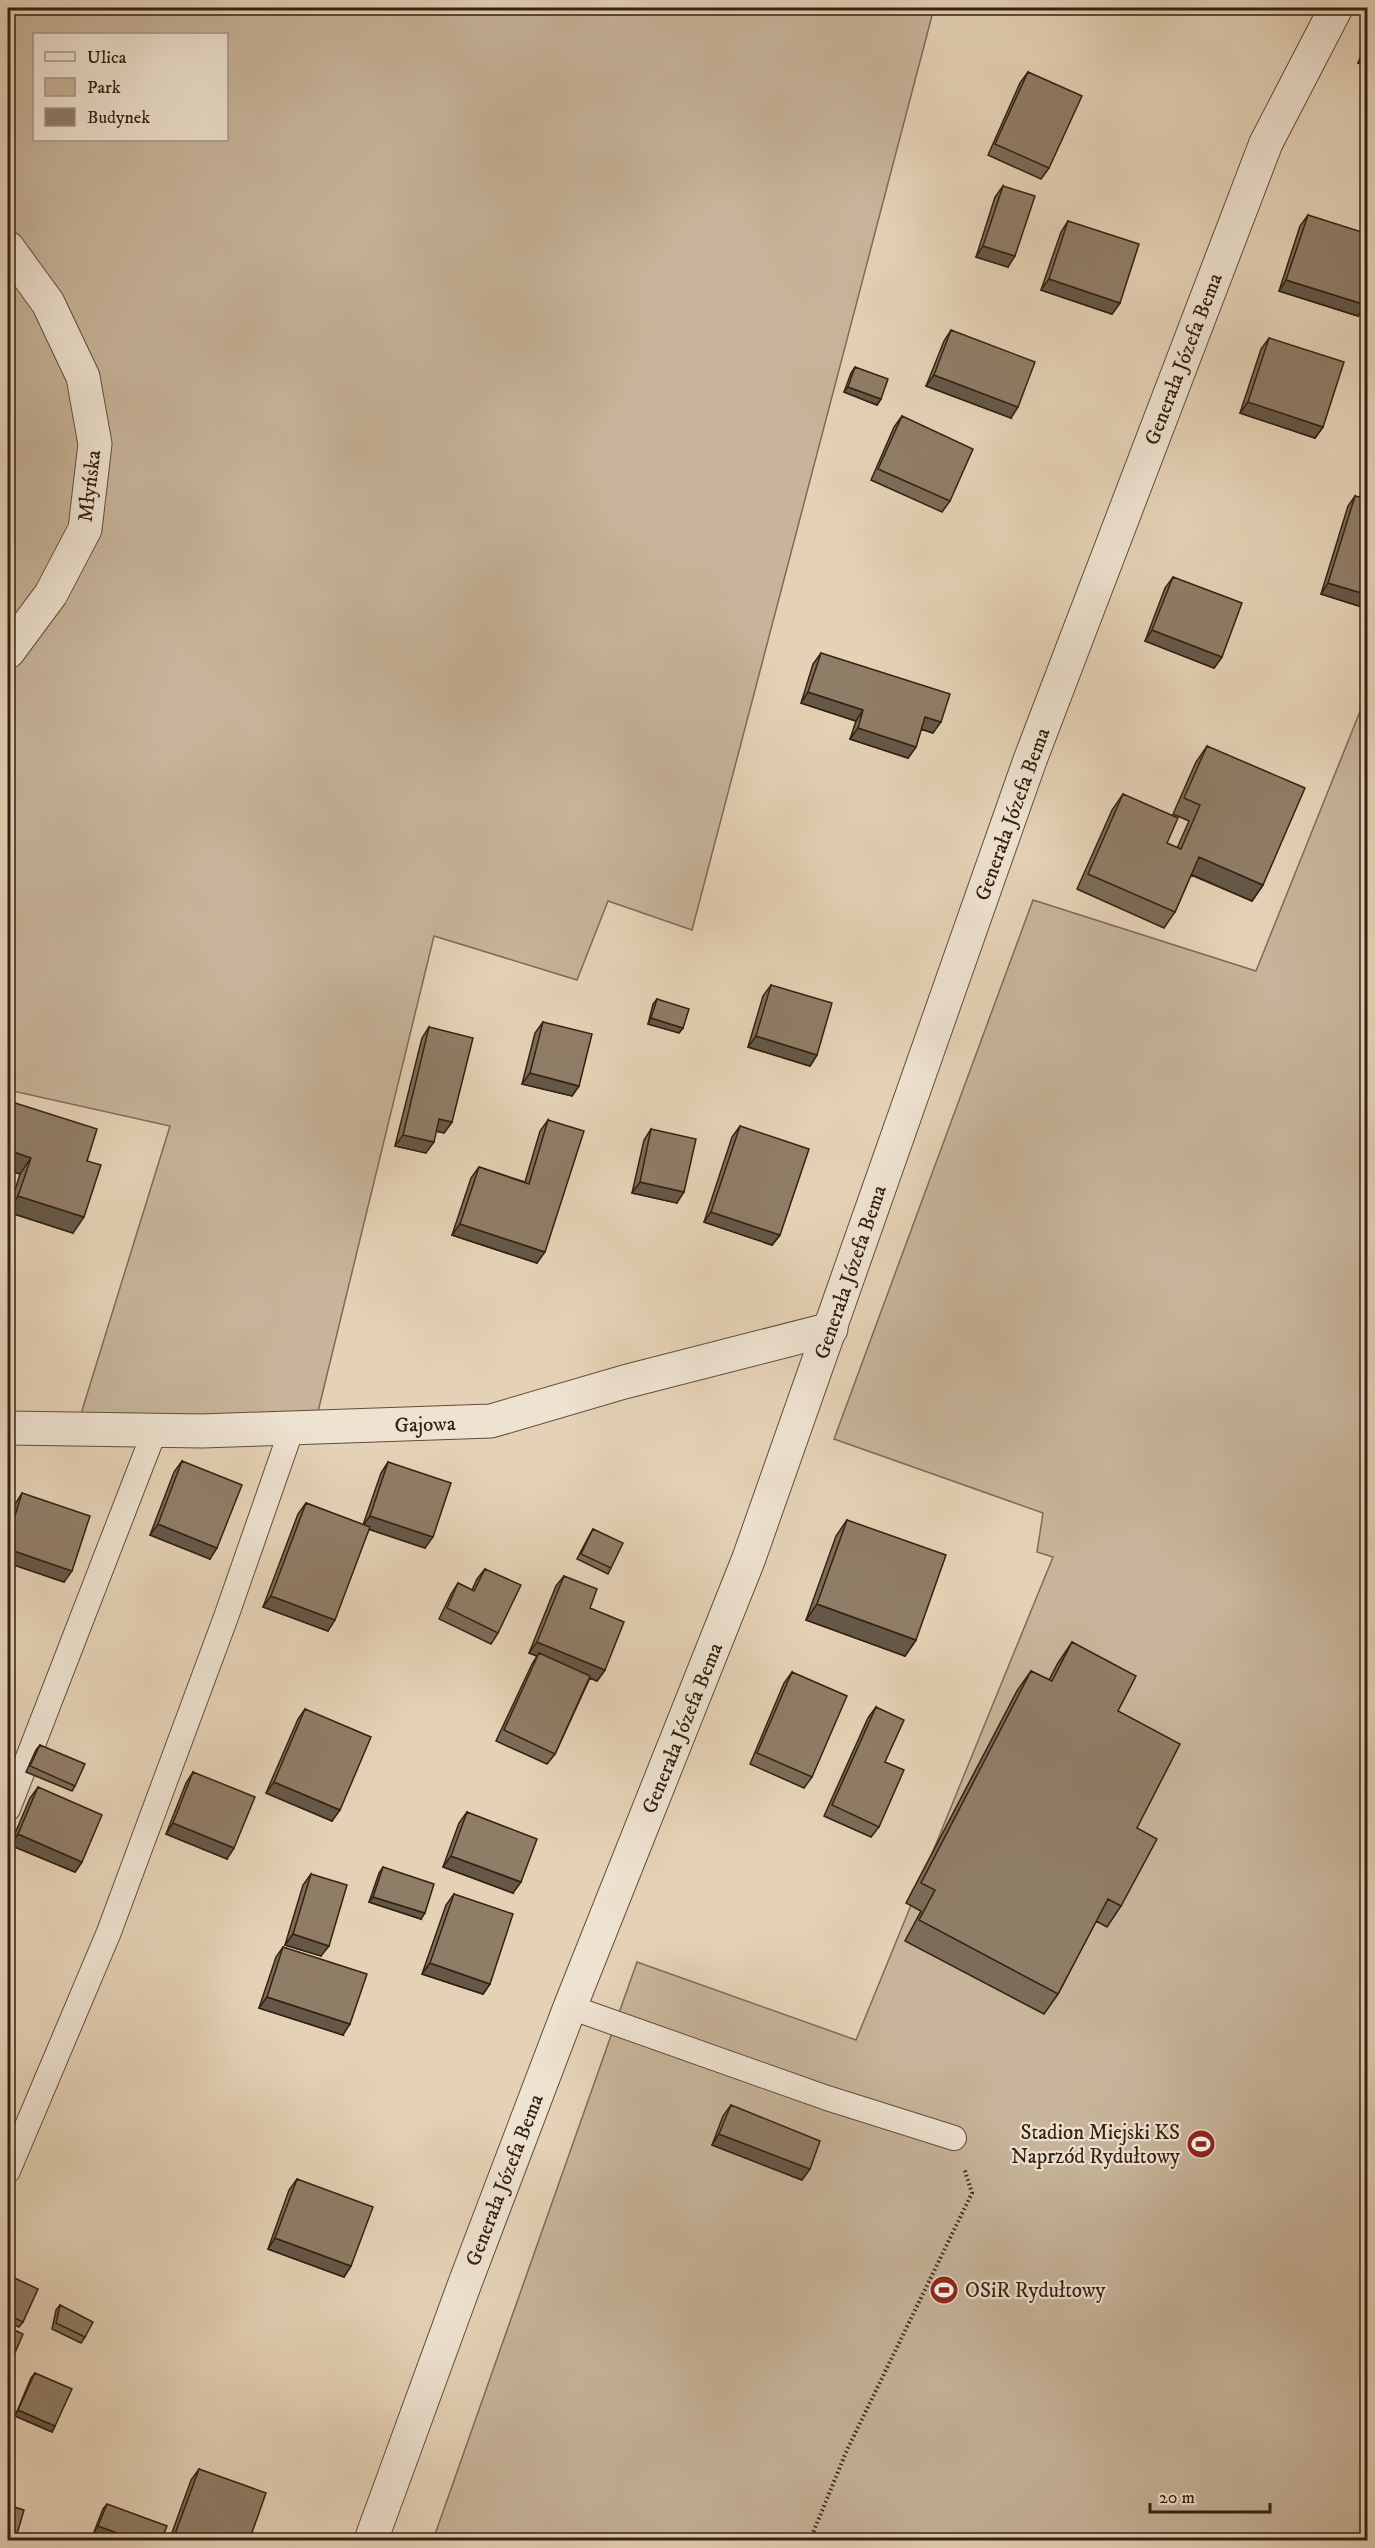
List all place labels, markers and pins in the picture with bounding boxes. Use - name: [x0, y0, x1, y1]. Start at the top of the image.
- place label: Stadion Miejski KS Naprzód Rydułtowy: [1011, 2120, 1181, 2170]
- sports icon: Stadion Miejski KS Naprzód Rydułtowy: [1185, 2128, 1217, 2160]
- sports icon: OSiR Rydułtowy: [928, 2274, 960, 2306]
- place label: OSiR Rydułtowy: [965, 2278, 1106, 2304]

